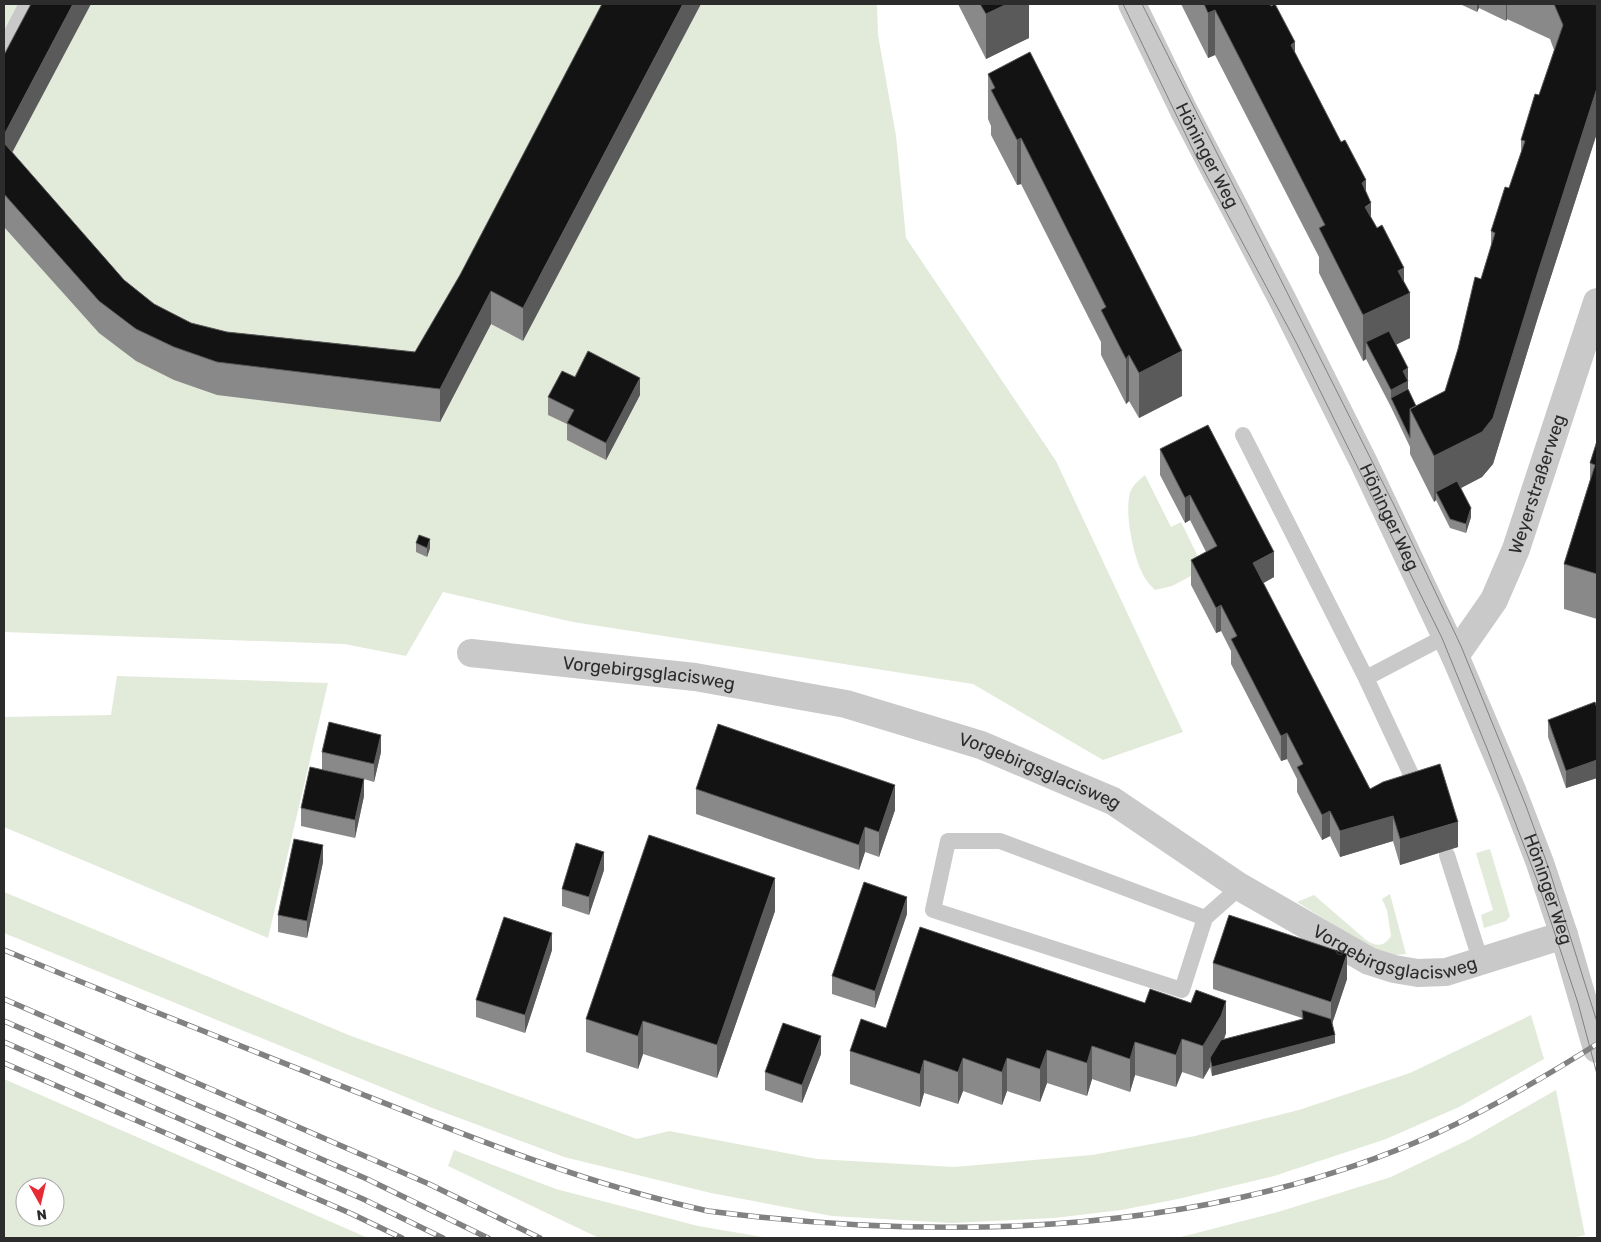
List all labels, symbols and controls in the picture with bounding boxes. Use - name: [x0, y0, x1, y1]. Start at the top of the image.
- street label: Höninger Weg: [1171, 99, 1244, 212]
- street label: Weyerstraßerweg: [1504, 411, 1570, 557]
- street label: Höninger Weg: [1355, 460, 1424, 574]
- street label: Vorgebirgsglacisweg: [561, 652, 737, 695]
- street label: Vorgebirgsglacisweg: [956, 728, 1126, 814]
- street label: Höninger Weg: [1519, 831, 1577, 947]
- street label: Vorgebirgsglacisweg: [1309, 920, 1480, 984]
- north arrow: [15, 1177, 65, 1227]
- text: N: [36, 1205, 48, 1223]

